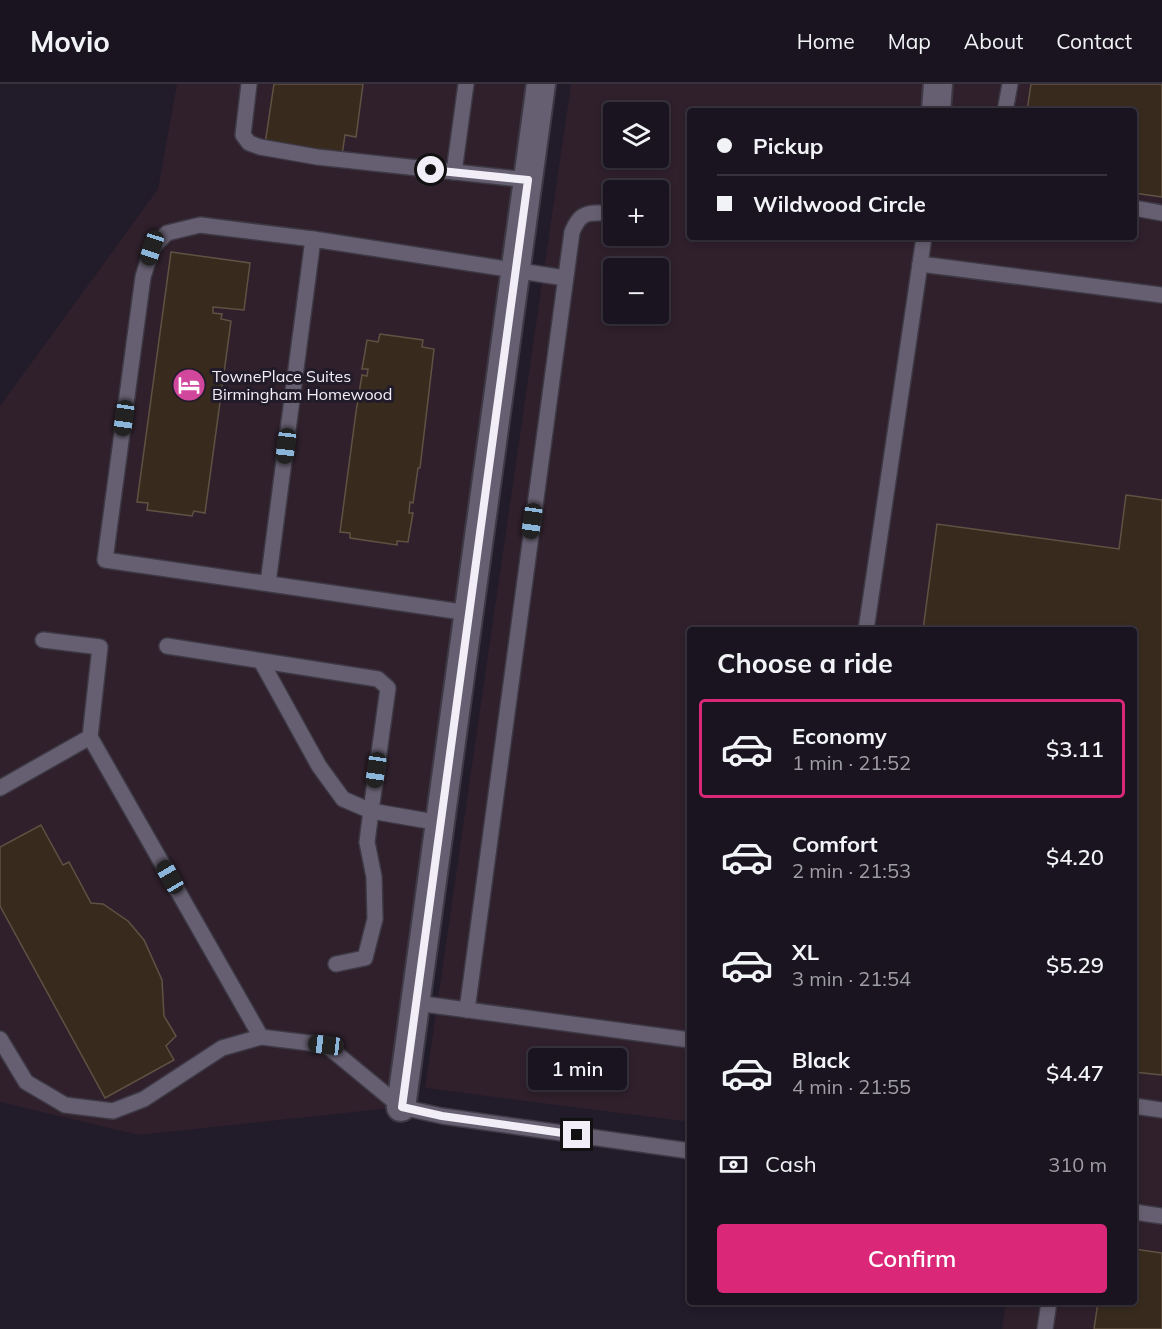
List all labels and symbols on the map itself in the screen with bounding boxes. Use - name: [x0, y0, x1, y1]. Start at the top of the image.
- route start: [417, 156, 444, 183]
- car: [138, 228, 166, 268]
- place label: TownePlace Suites Birmingham Homewood: [212, 366, 392, 404]
- hotel icon: TownePlace Suites Birmingham Homewood: [171, 367, 207, 403]
- car: [113, 399, 135, 437]
- car: [275, 427, 297, 465]
- car: [521, 502, 543, 540]
- car: [365, 751, 387, 789]
- car: [153, 857, 187, 897]
- car: [307, 1034, 345, 1056]
- callout: 1 min: [528, 1048, 626, 1090]
- route end: [563, 1121, 590, 1148]

